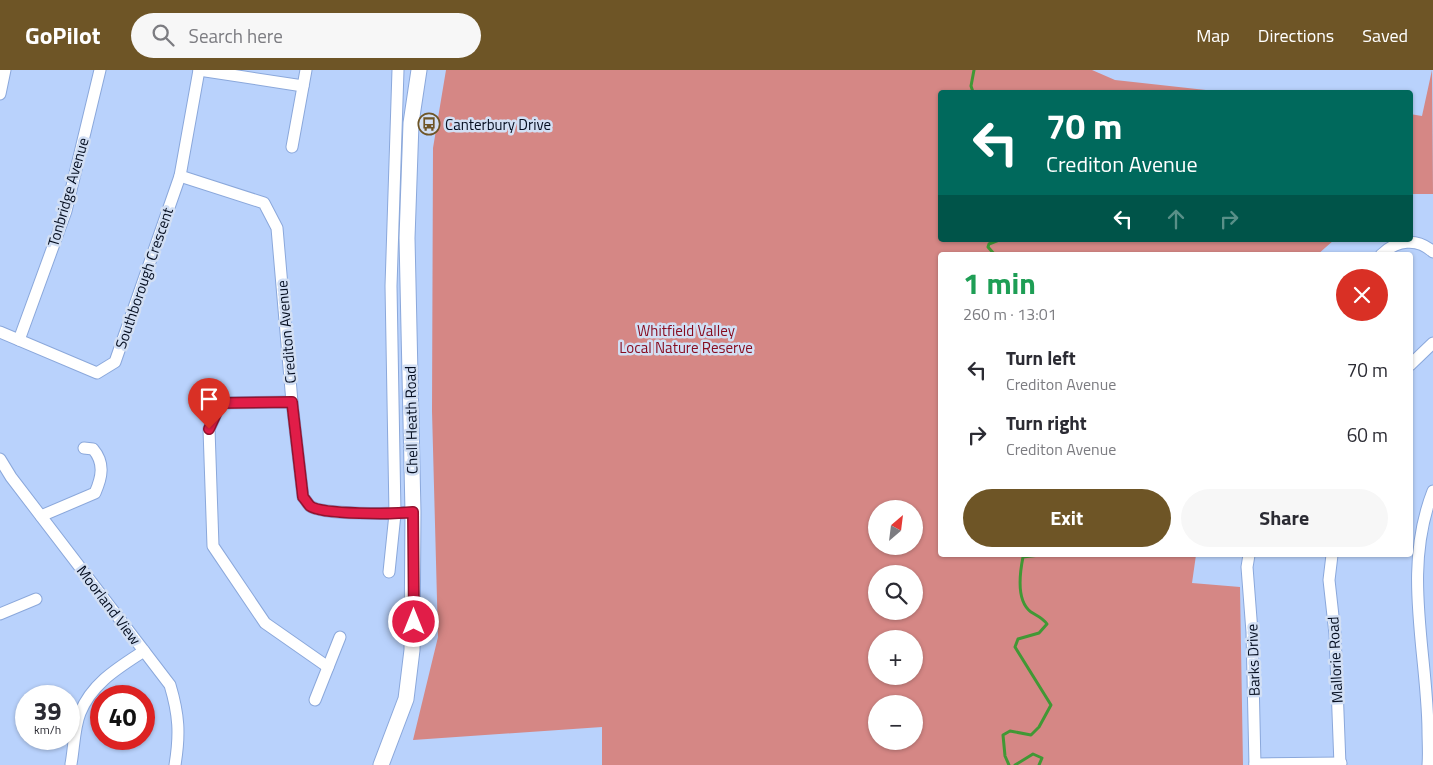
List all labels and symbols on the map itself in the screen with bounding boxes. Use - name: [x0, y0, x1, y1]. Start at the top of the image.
- bus stop icon: Canterbury Drive: [417, 112, 441, 136]
- place label: Canterbury Drive: [445, 113, 551, 136]
- street label: Tonbridge Avenue: [41, 135, 95, 249]
- street label: Southborough Crescent: [109, 204, 179, 352]
- street label: Crediton Avenue: [270, 279, 302, 385]
- park label: Whitfield Valley Local Nature Reserve: [619, 319, 753, 359]
- street label: Chell Heath Road: [399, 366, 423, 474]
- pin: [188, 378, 230, 429]
- north arrow: [868, 500, 922, 555]
- street label: Moorland View: [71, 560, 147, 650]
- position arrow: [387, 595, 439, 647]
- street label: Mallorie Road: [1321, 616, 1349, 704]
- street label: Barks Drive: [1240, 624, 1266, 696]
- speed limit sign: 40: [90, 685, 155, 750]

